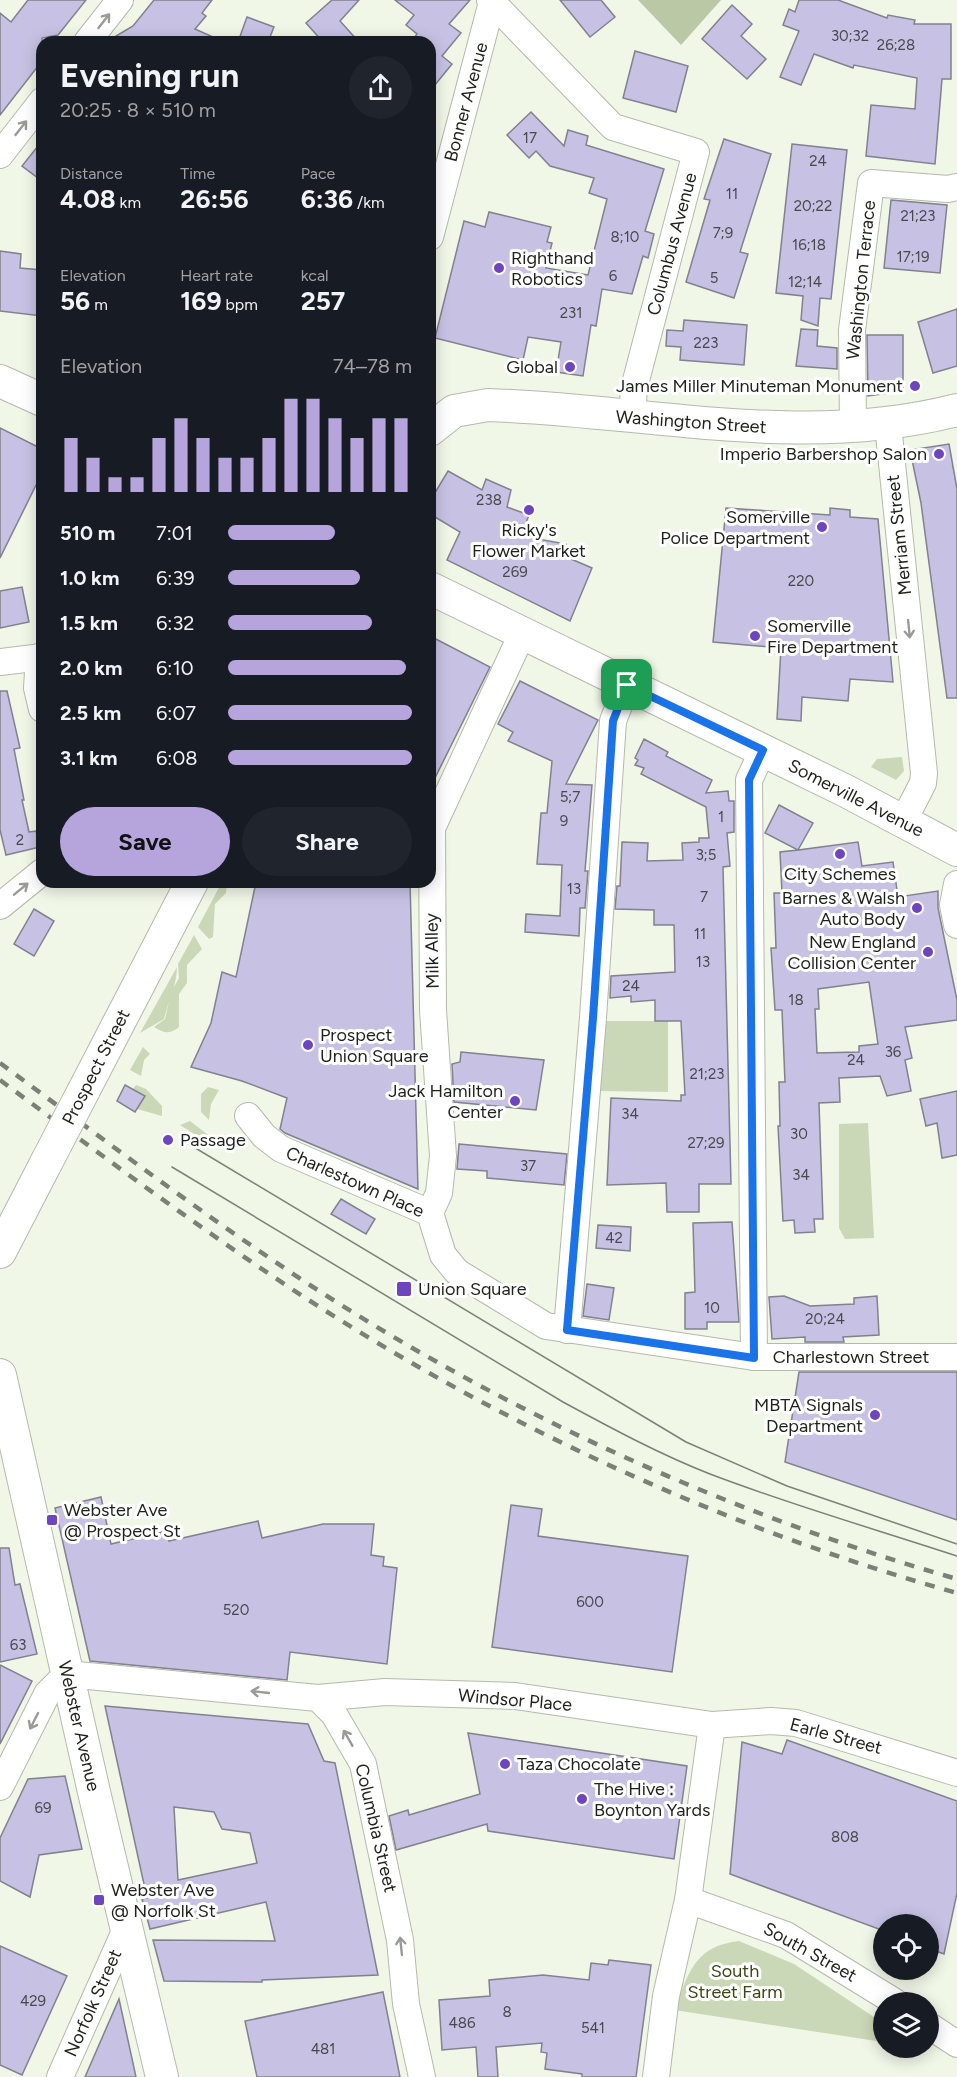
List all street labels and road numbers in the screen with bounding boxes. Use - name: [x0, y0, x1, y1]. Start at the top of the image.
- street label: Bonner Avenue: [439, 40, 493, 164]
- street label: Columbus Avenue: [642, 170, 702, 318]
- street label: Washington Terrace: [842, 199, 880, 361]
- street label: Washington Street: [615, 406, 767, 438]
- street label: Merriam Street: [882, 474, 916, 596]
- street label: Somerville Avenue: [784, 754, 928, 842]
- street label: Milk Alley: [420, 912, 444, 989]
- street label: Prospect Street: [57, 1005, 135, 1129]
- street label: Charlestown Place: [282, 1142, 428, 1222]
- street label: Charlestown Street: [773, 1346, 929, 1368]
- street label: Webster Avenue: [53, 1659, 105, 1794]
- street label: Windsor Place: [457, 1684, 573, 1716]
- street label: Earle Street: [787, 1713, 885, 1759]
- street label: Columbia Street: [350, 1761, 402, 1895]
- street label: South Street: [760, 1917, 861, 1987]
- street label: Norfolk Street: [60, 1946, 127, 2060]

